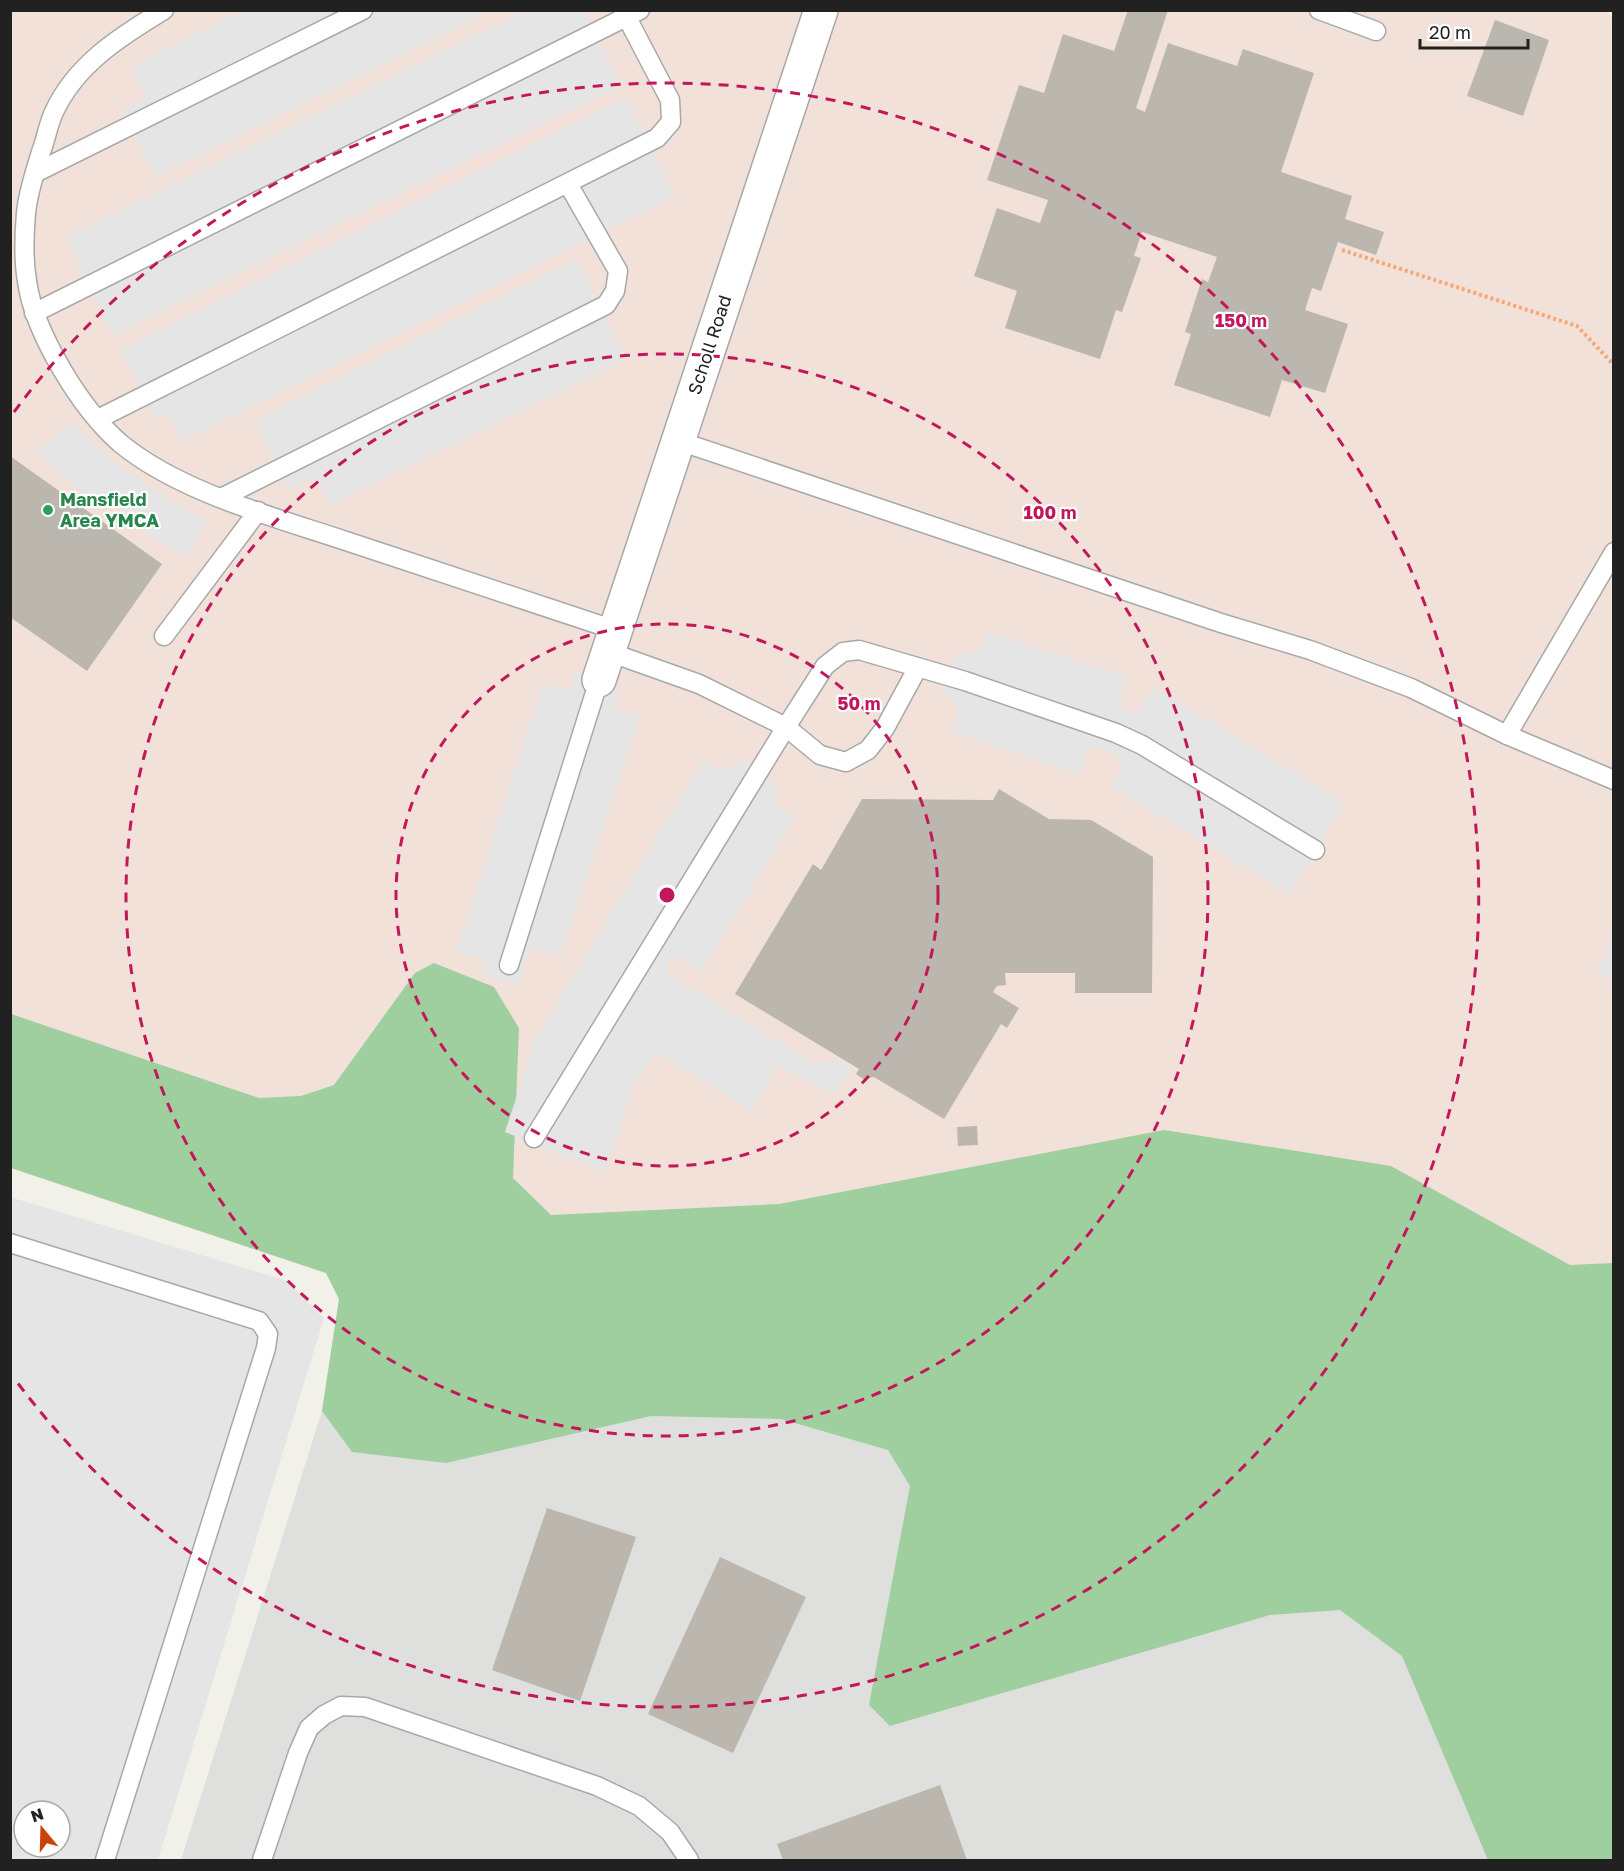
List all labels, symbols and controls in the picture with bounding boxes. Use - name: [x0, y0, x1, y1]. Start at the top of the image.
- scale bar: [1420, 12, 1528, 50]
- text: 20 m: [1429, 21, 1471, 43]
- street label: Scholl Road: [683, 292, 735, 397]
- text: 150 m: [1215, 309, 1267, 331]
- place label: Mansfield Area YMCA: [60, 488, 159, 531]
- text: 100 m: [1024, 501, 1076, 523]
- marker: Mansfield Area YMCA: [41, 503, 55, 517]
- text: 50 m: [838, 692, 880, 714]
- centre of rings: [657, 885, 677, 905]
- north arrow: [12, 1799, 72, 1859]
- text: N: [28, 1803, 46, 1826]

